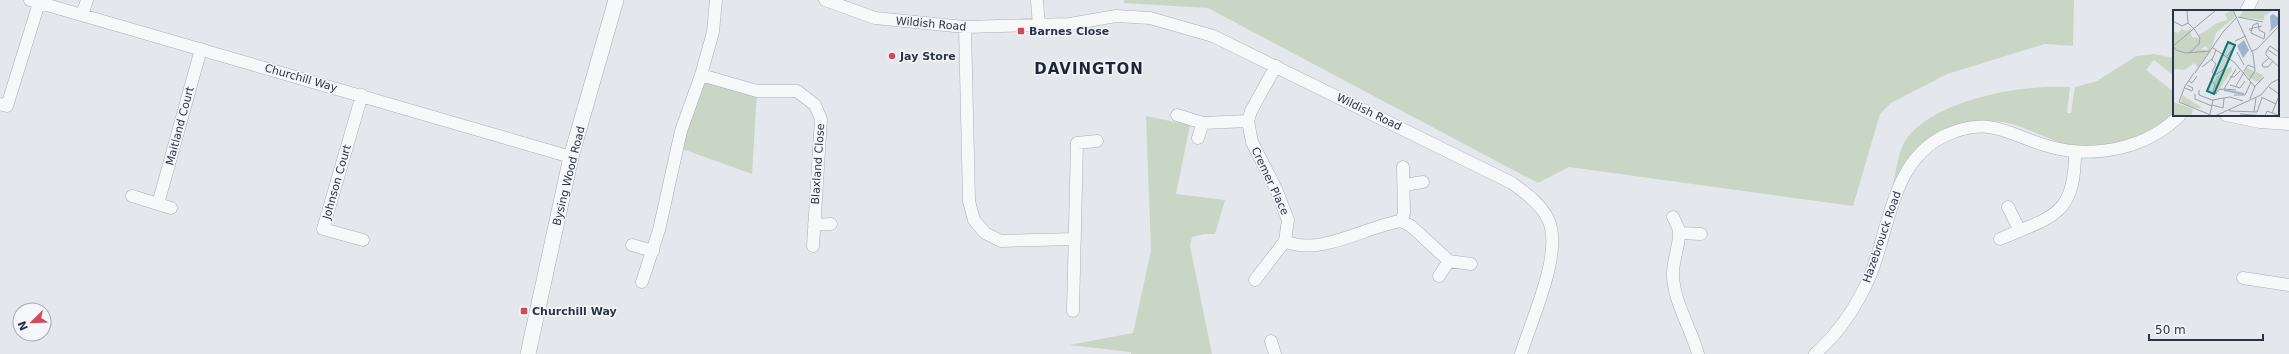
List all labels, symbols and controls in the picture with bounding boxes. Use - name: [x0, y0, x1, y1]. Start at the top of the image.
- inset map: [2173, 10, 2279, 116]
- street label: Wildish Road: [895, 14, 967, 34]
- place label: Barnes Close: [1029, 25, 1109, 38]
- marker: Barnes Close: [1016, 26, 1026, 36]
- place label: Jay Store: [899, 50, 956, 63]
- marker: Jay Store: [887, 51, 897, 61]
- district label: DAVINGTON: [1034, 60, 1144, 78]
- street label: Churchill Way: [263, 61, 339, 95]
- street label: Maitland Court: [163, 85, 197, 167]
- street label: Wildish Road: [1334, 91, 1404, 133]
- street label: Blaxland Close: [809, 123, 827, 205]
- street label: Bysing Wood Road: [550, 125, 588, 227]
- street label: Johnson Court: [320, 143, 354, 222]
- street label: Cremer Place: [1249, 145, 1292, 217]
- street label: Hazebrouck Road: [1860, 189, 1904, 285]
- north arrow: [12, 302, 52, 342]
- place label: Churchill Way: [532, 305, 617, 318]
- marker: Churchill Way: [519, 306, 529, 316]
- scale bar: [2149, 316, 2263, 342]
- text: N: [15, 319, 31, 332]
- text: 50 m: [2155, 323, 2186, 337]

